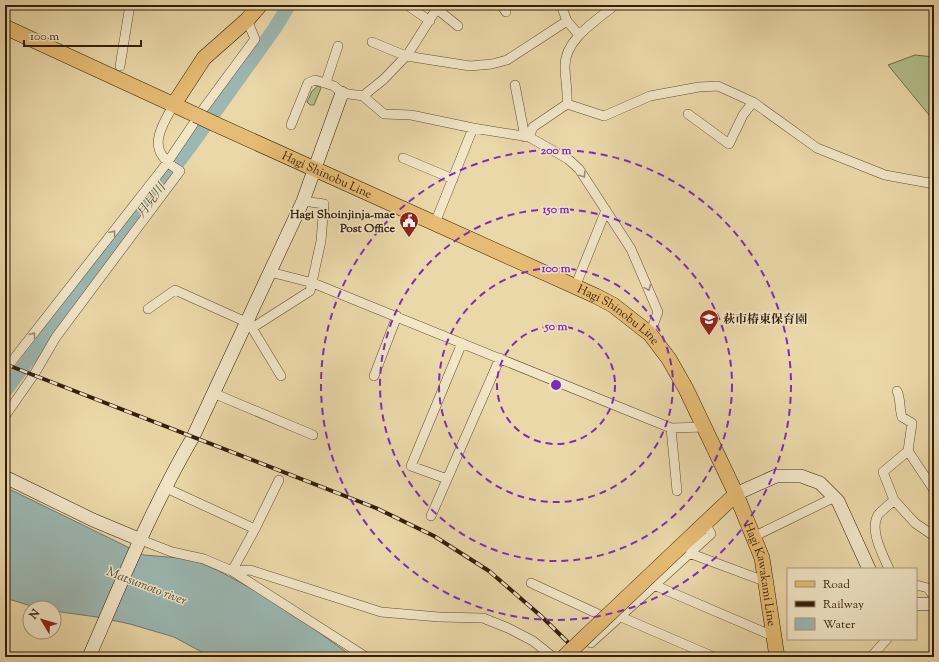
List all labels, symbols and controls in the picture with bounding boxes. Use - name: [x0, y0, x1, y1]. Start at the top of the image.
- scale bar: [24, 22, 141, 48]
- text: 100 m: [30, 28, 59, 46]
- text: 200 m: [541, 142, 571, 160]
- street label: Hagi Shinobu Line: [279, 147, 375, 204]
- one-way arrow: [578, 171, 586, 178]
- water label: 月見川: [133, 179, 172, 222]
- text: 150 m: [541, 201, 570, 219]
- place label: Hagi Shoinjinja-mae Post Office: [289, 206, 395, 238]
- public building icon: Hagi Shoinjinja-mae Post Office: [398, 210, 420, 238]
- one-way arrow: [108, 230, 115, 237]
- text: 100 m: [540, 260, 571, 278]
- street label: Hagi Shinobu Line: [574, 281, 663, 349]
- one-way arrow: [643, 284, 651, 291]
- school or university icon: 萩市椿東保育園: [698, 308, 720, 336]
- place label: 萩市椿東保育園: [723, 311, 807, 329]
- text: 50 m: [544, 318, 568, 336]
- one-way arrow: [28, 333, 35, 340]
- centre of rings: [549, 378, 563, 392]
- street label: Hagi Kawakami Line: [738, 520, 780, 628]
- water label: Matsumoto river: [104, 563, 189, 611]
- legend: [787, 568, 917, 640]
- text: Road: [823, 576, 850, 594]
- text: Railway: [823, 596, 864, 614]
- north arrow: [22, 600, 62, 640]
- text: N: [25, 606, 44, 624]
- text: Water: [823, 616, 856, 634]

